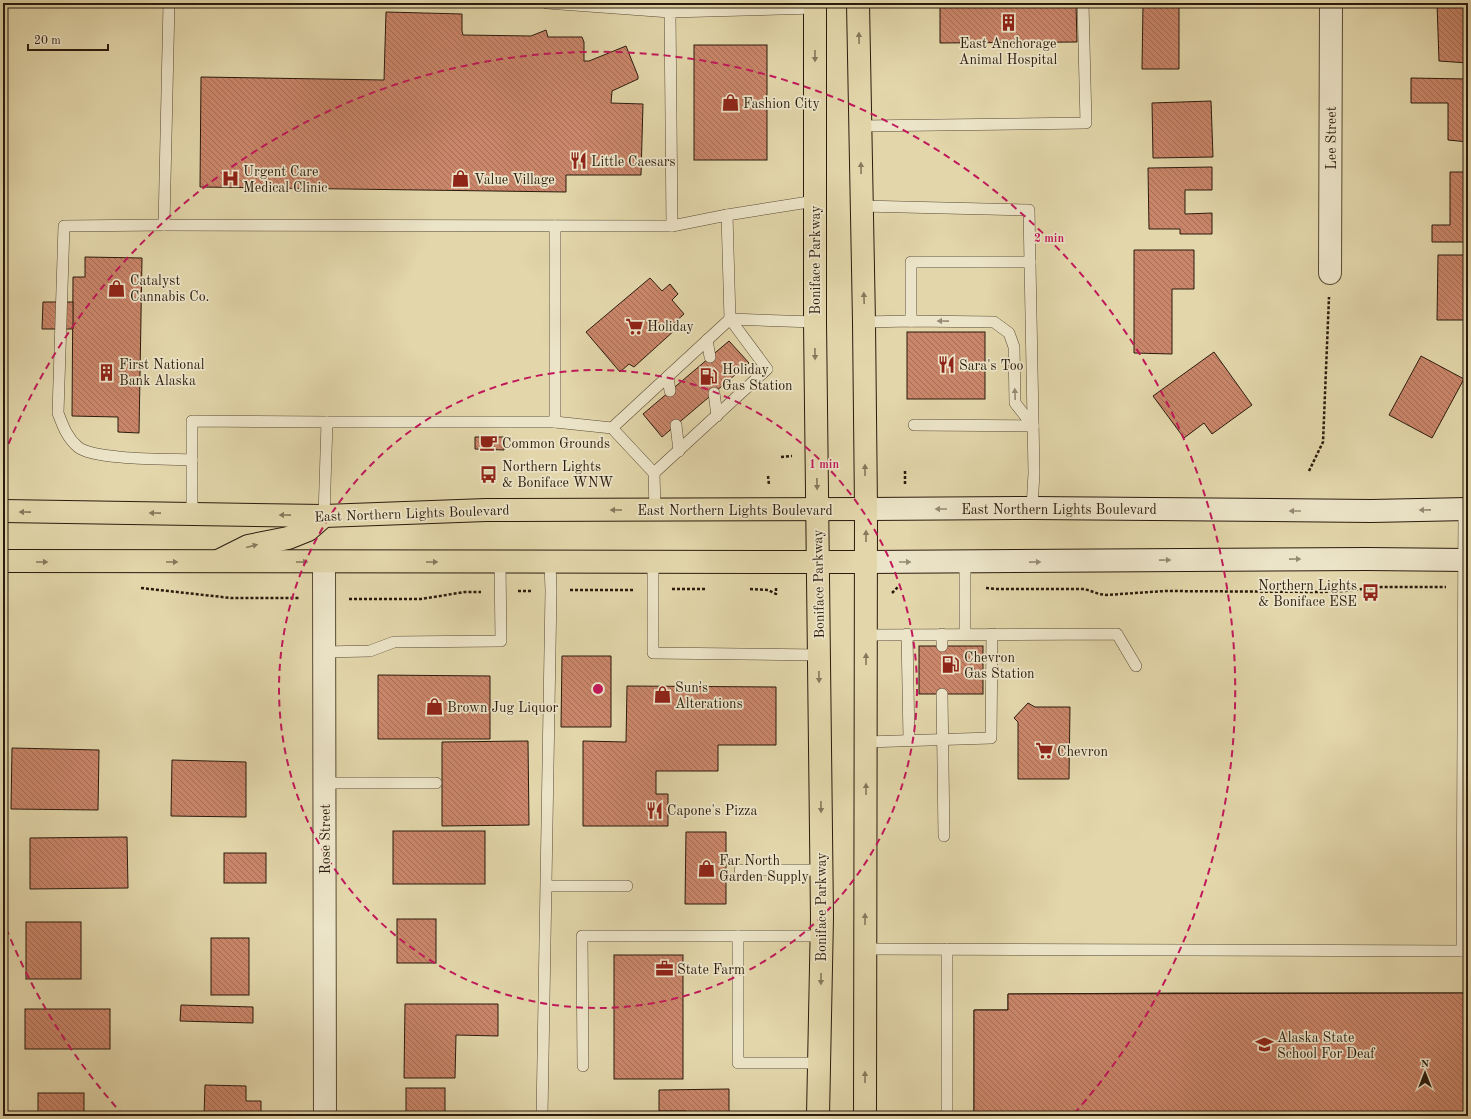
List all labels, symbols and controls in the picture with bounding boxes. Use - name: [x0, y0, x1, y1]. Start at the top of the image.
- building icon: East Anchorage Animal Hospital: [998, 13, 1018, 33]
- scale bar: [28, 26, 108, 52]
- one-way arrow: [856, 31, 862, 44]
- text: 20 m: [34, 35, 61, 47]
- place label: East Anchorage Animal Hospital: [959, 37, 1057, 67]
- one-way arrow: [812, 50, 818, 63]
- shop icon: Fashion City: [720, 93, 740, 113]
- place label: Fashion City: [743, 97, 820, 111]
- street label: Lee Street: [1325, 106, 1339, 170]
- restaurant icon: Little Caesars: [568, 151, 588, 171]
- place label: Little Caesars: [591, 155, 676, 169]
- one-way arrow: [858, 161, 864, 174]
- place label: Urgent Care Medical Clinic: [243, 165, 327, 195]
- hospital icon: Urgent Care Medical Clinic: [220, 169, 240, 189]
- shop icon: Value Village: [451, 169, 471, 189]
- place label: Value Village: [474, 173, 555, 187]
- street label: Boniface Parkway: [809, 205, 823, 315]
- text: 2 min: [1034, 233, 1064, 245]
- place label: Catalyst Cannabis Co.: [130, 274, 210, 304]
- shop icon: Catalyst Cannabis Co.: [107, 278, 127, 298]
- one-way arrow: [860, 292, 867, 304]
- supermarket icon: Holiday: [624, 316, 644, 336]
- one-way arrow: [936, 318, 949, 324]
- place label: Holiday: [647, 320, 695, 334]
- one-way arrow: [812, 348, 818, 361]
- restaurant icon: Sara's Too: [936, 355, 956, 375]
- place label: First National Bank Alaska: [119, 358, 205, 388]
- place label: Sara's Too: [959, 359, 1024, 373]
- building icon: First National Bank Alaska: [96, 362, 116, 382]
- place label: Holiday Gas Station: [722, 363, 793, 393]
- fuel station icon: Holiday Gas Station: [699, 367, 719, 387]
- one-way arrow: [1012, 387, 1018, 400]
- cafe icon: Common Grounds: [479, 433, 499, 453]
- place label: Common Grounds: [502, 437, 610, 451]
- text: 1 min: [809, 459, 839, 471]
- place label: Northern Lights & Boniface WNW: [502, 460, 614, 490]
- one-way arrow: [862, 463, 868, 476]
- bus stop icon: Northern Lights & Boniface WNW: [479, 464, 499, 484]
- one-way arrow: [814, 478, 820, 491]
- street label: East Northern Lights Boulevard: [961, 503, 1157, 517]
- street label: East Northern Lights Boulevard: [314, 504, 510, 524]
- street label: East Northern Lights Boulevard: [637, 504, 833, 518]
- one-way arrow: [934, 506, 947, 512]
- one-way arrow: [609, 507, 622, 513]
- one-way arrow: [1289, 507, 1301, 514]
- one-way arrow: [1418, 507, 1431, 513]
- one-way arrow: [19, 508, 31, 515]
- one-way arrow: [148, 510, 161, 516]
- one-way arrow: [278, 512, 291, 518]
- street label: Boniface Parkway: [811, 529, 827, 639]
- one-way arrow: [863, 529, 869, 542]
- one-way arrow: [246, 543, 258, 549]
- one-way arrow: [1289, 556, 1302, 562]
- one-way arrow: [1159, 557, 1171, 564]
- one-way arrow: [36, 559, 49, 565]
- one-way arrow: [166, 559, 179, 565]
- one-way arrow: [296, 559, 309, 565]
- one-way arrow: [426, 559, 439, 565]
- one-way arrow: [899, 559, 912, 565]
- one-way arrow: [1029, 559, 1042, 565]
- place label: Northern Lights & Boniface ESE: [1258, 579, 1357, 609]
- bus stop icon: Northern Lights & Boniface ESE: [1360, 583, 1380, 603]
- place label: Chevron Gas Station: [964, 651, 1035, 681]
- one-way arrow: [863, 652, 869, 665]
- fuel station icon: Chevron Gas Station: [941, 655, 961, 675]
- one-way arrow: [816, 671, 822, 684]
- place label: Sun's Alterations: [675, 681, 743, 711]
- centre of rings: [591, 682, 605, 696]
- shop icon: Sun's Alterations: [652, 685, 672, 705]
- shop icon: Brown Jug Liquor: [424, 697, 444, 717]
- place label: Brown Jug Liquor: [447, 701, 559, 715]
- supermarket icon: Chevron: [1034, 741, 1054, 761]
- place label: Chevron: [1057, 745, 1109, 759]
- one-way arrow: [863, 782, 869, 795]
- restaurant icon: Capone's Pizza: [644, 800, 664, 820]
- one-way arrow: [818, 801, 824, 814]
- street label: Rose Street: [319, 804, 333, 874]
- place label: Capone's Pizza: [667, 804, 757, 818]
- street label: Boniface Parkway: [815, 852, 829, 962]
- place label: Far North Garden Supply: [719, 854, 809, 884]
- shop icon: Far North Garden Supply: [696, 858, 716, 878]
- one-way arrow: [862, 912, 868, 925]
- office icon: State Farm: [654, 959, 674, 979]
- place label: State Farm: [677, 963, 745, 977]
- one-way arrow: [818, 973, 824, 986]
- place label: Alaska State School For Deaf: [1277, 1031, 1376, 1061]
- school or university icon: Alaska State School For Deaf: [1254, 1035, 1274, 1055]
- north arrow: [1405, 1053, 1445, 1093]
- text: N: [1421, 1059, 1430, 1070]
- one-way arrow: [862, 1070, 868, 1083]

